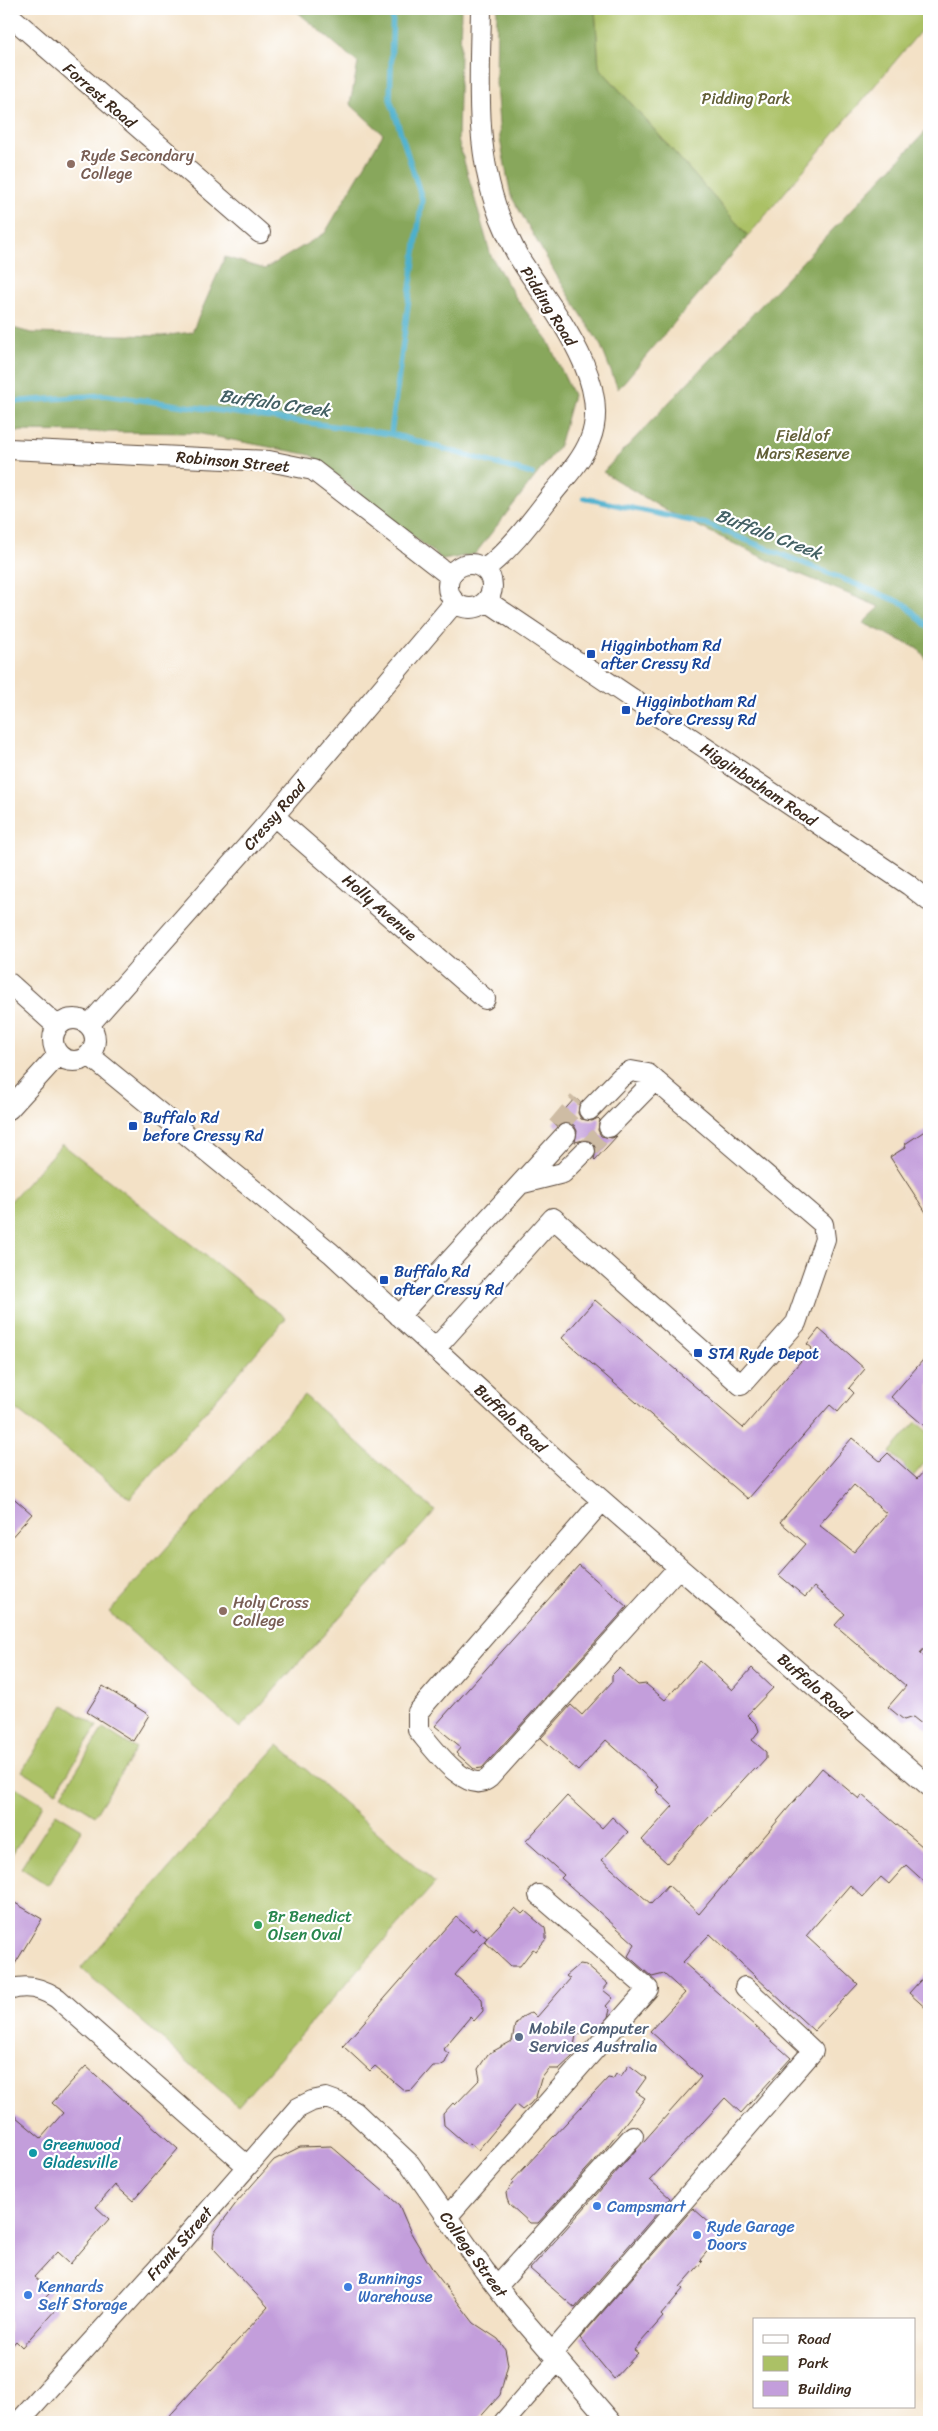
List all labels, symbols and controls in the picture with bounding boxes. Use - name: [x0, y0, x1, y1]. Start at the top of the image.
- street label: Forrest Road: [56, 55, 144, 137]
- park label: Pidding Park: [701, 84, 791, 113]
- place label: Ryde Secondary College: [81, 141, 195, 188]
- marker: Ryde Secondary College: [65, 158, 77, 170]
- street label: Pidding Road: [512, 260, 586, 354]
- water label: Buffalo Creek: [218, 379, 334, 427]
- park label: Field of Mars Reserve: [756, 421, 850, 468]
- street label: Robinson Street: [175, 442, 291, 481]
- water label: Buffalo Creek: [711, 499, 828, 569]
- place label: Higginbotham Rd after Cressy Rd: [601, 631, 722, 678]
- marker: Higginbotham Rd after Cressy Rd: [585, 648, 597, 660]
- place label: Higginbotham Rd before Cressy Rd: [636, 687, 757, 734]
- marker: Higginbotham Rd before Cressy Rd: [620, 704, 632, 716]
- street label: Higginbotham Road: [694, 734, 824, 835]
- street label: Cressy Road: [235, 772, 314, 857]
- street label: Holly Avenue: [335, 866, 424, 949]
- place label: Buffalo Rd before Cressy Rd: [143, 1103, 264, 1150]
- marker: Buffalo Rd before Cressy Rd: [127, 1120, 139, 1132]
- place label: Buffalo Rd after Cressy Rd: [394, 1257, 505, 1304]
- marker: Buffalo Rd after Cressy Rd: [378, 1274, 390, 1286]
- place label: STA Ryde Depot: [708, 1339, 819, 1368]
- marker: STA Ryde Depot: [692, 1347, 704, 1359]
- street label: Buffalo Road: [467, 1376, 555, 1461]
- place label: Holy Cross College: [233, 1588, 310, 1635]
- marker: Holy Cross College: [217, 1605, 229, 1617]
- street label: Buffalo Road: [771, 1645, 860, 1728]
- place label: Br Benedict Olsen Oval: [268, 1902, 352, 1949]
- marker: Br Benedict Olsen Oval: [252, 1919, 264, 1931]
- place label: Mobile Computer Services Australia: [529, 2014, 657, 2061]
- marker: Mobile Computer Services Australia: [513, 2031, 525, 2043]
- place label: Greenwood Gladesville: [43, 2130, 122, 2177]
- marker: Greenwood Gladesville: [27, 2147, 39, 2159]
- place label: Campsmart: [607, 2192, 686, 2221]
- street label: Frank Street: [139, 2199, 221, 2287]
- marker: Campsmart: [591, 2200, 603, 2212]
- street label: College Street: [432, 2205, 516, 2304]
- place label: Ryde Garage Doors: [707, 2212, 795, 2259]
- marker: Ryde Garage Doors: [691, 2229, 703, 2241]
- place label: Bunnings Warehouse: [358, 2264, 433, 2311]
- place label: Kennards Self Storage: [38, 2272, 127, 2319]
- marker: Bunnings Warehouse: [342, 2281, 354, 2293]
- marker: Kennards Self Storage: [22, 2289, 34, 2301]
- legend: [753, 2318, 916, 2408]
- text: Road: [798, 2326, 831, 2352]
- text: Park: [798, 2350, 829, 2376]
- text: Building: [798, 2376, 852, 2402]

